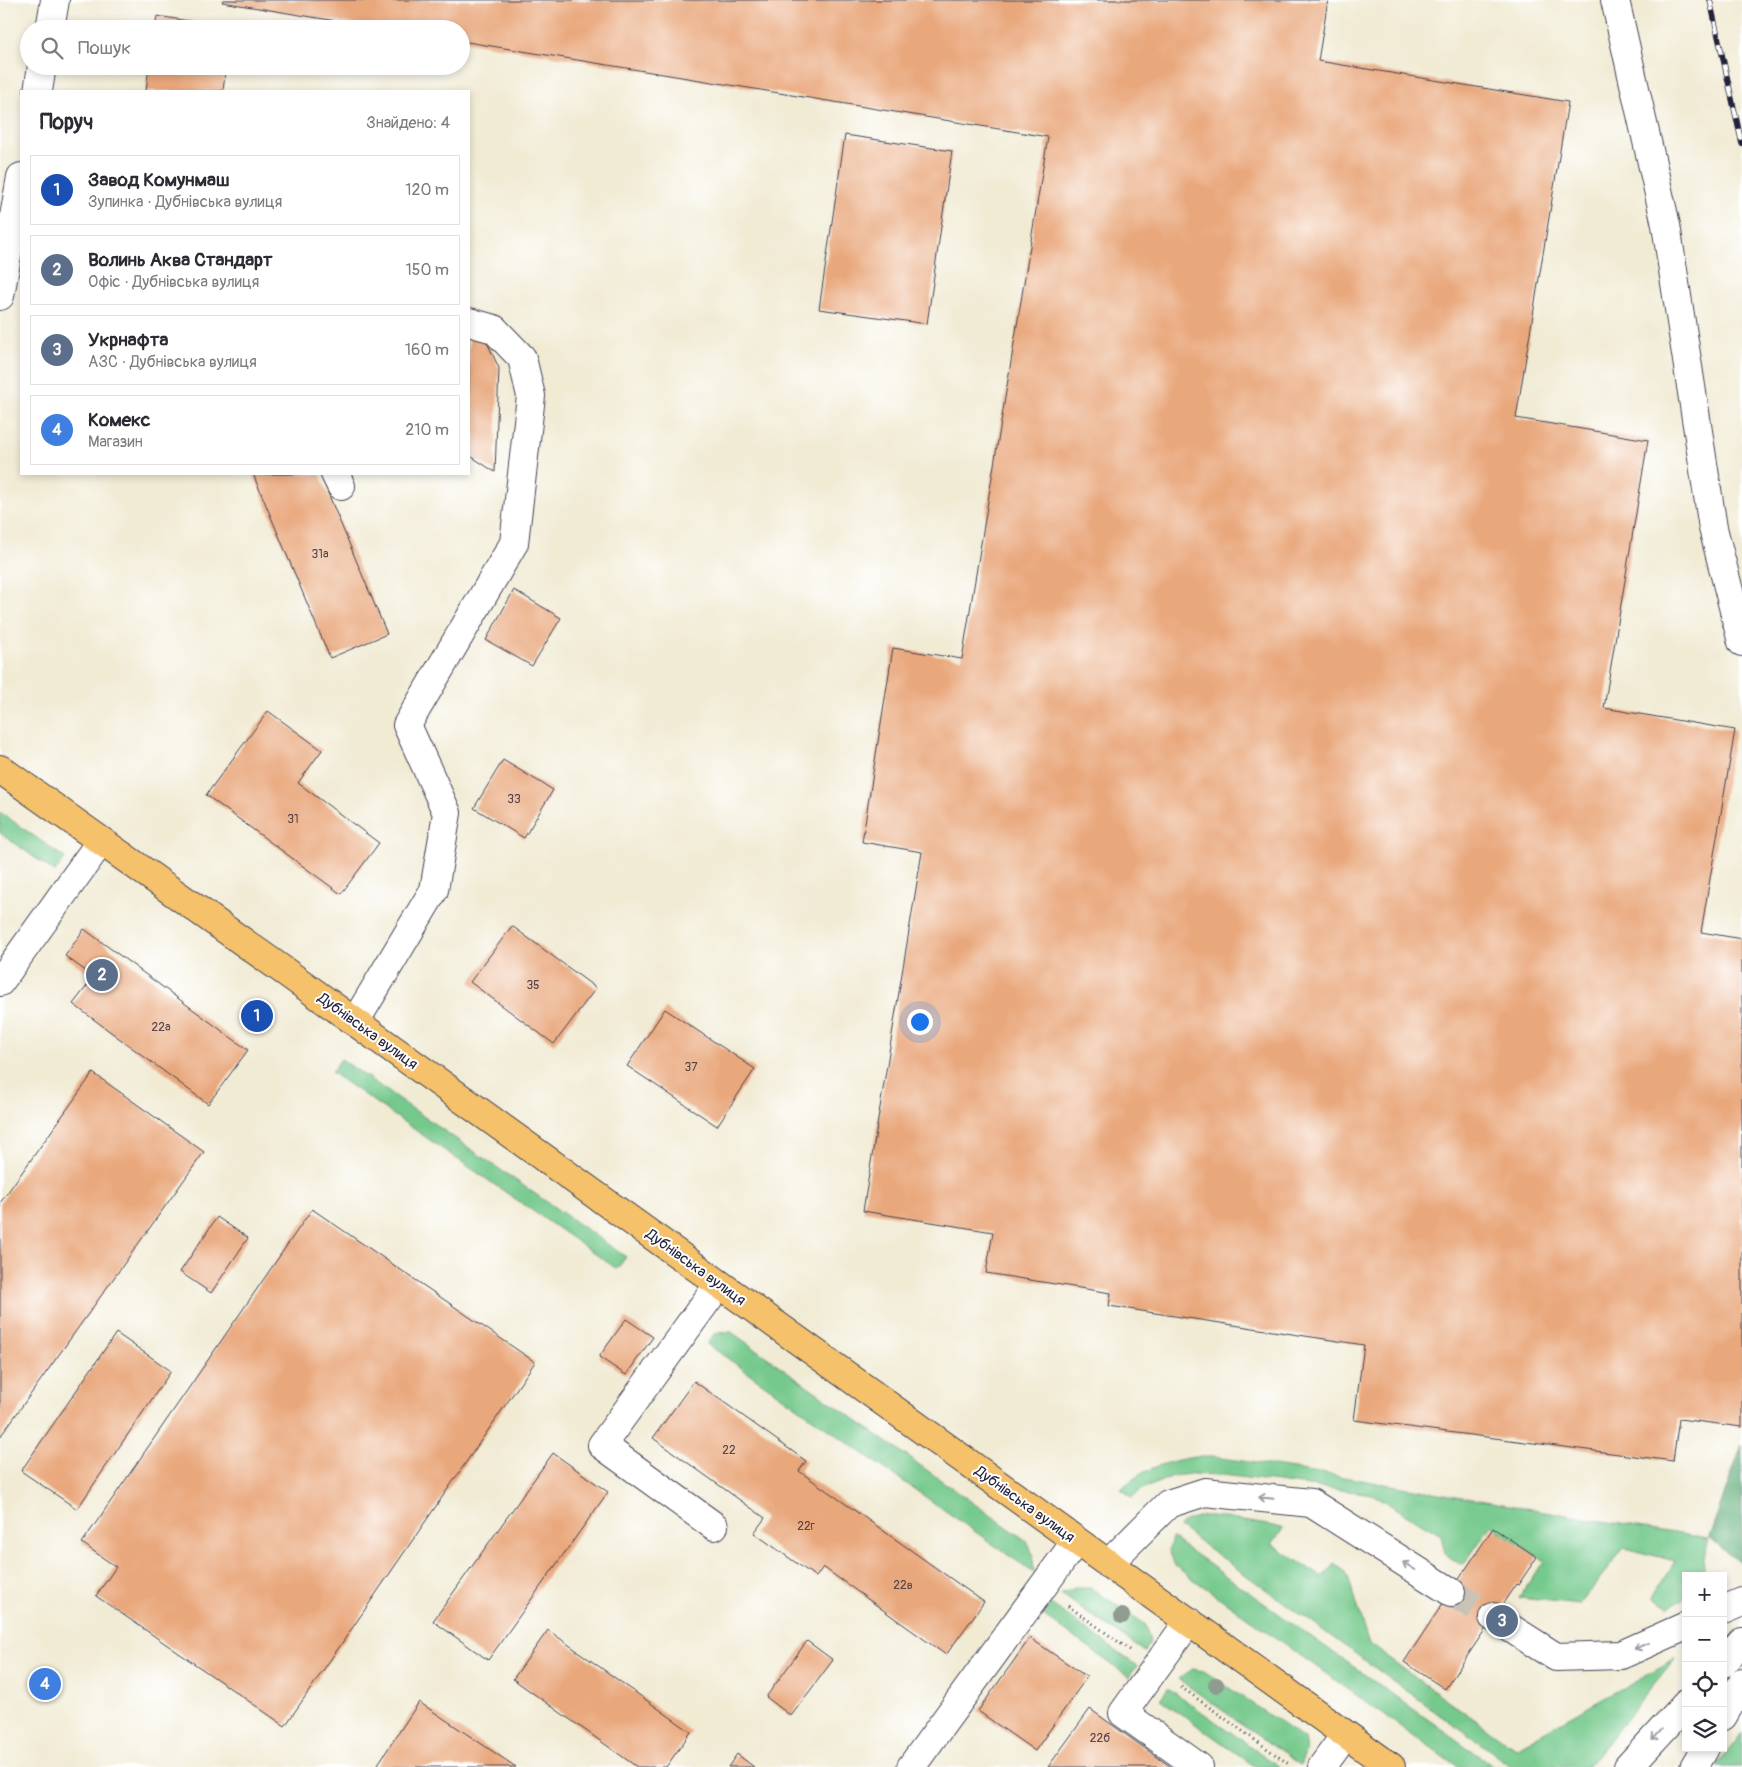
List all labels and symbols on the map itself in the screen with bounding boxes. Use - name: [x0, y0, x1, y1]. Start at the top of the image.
- house number: 31а: [312, 547, 329, 562]
- house number: 33: [507, 792, 521, 807]
- house number: 31: [287, 812, 299, 827]
- pin: 2: [86, 956, 118, 994]
- house number: 35: [526, 978, 540, 993]
- street label: Дубнівська вулиця: [313, 988, 421, 1074]
- pin: 1: [241, 997, 273, 1035]
- your location: [907, 1009, 933, 1035]
- house number: 22а: [152, 1020, 171, 1035]
- house number: 37: [684, 1060, 698, 1075]
- street label: Дубнівська вулиця: [641, 1224, 749, 1310]
- house number: 22: [722, 1443, 736, 1458]
- street label: Дубнівська вулиця: [970, 1461, 1078, 1547]
- one-way arrow: [1258, 1493, 1274, 1503]
- house number: 22г: [797, 1519, 815, 1534]
- one-way arrow: [1403, 1561, 1417, 1571]
- house number: 22в: [893, 1578, 913, 1593]
- pin: 3: [1486, 1602, 1518, 1640]
- one-way arrow: [1634, 1642, 1649, 1652]
- pin: 4: [29, 1665, 61, 1703]
- one-way arrow: [1651, 1729, 1663, 1742]
- house number: 22б: [1090, 1731, 1110, 1746]

